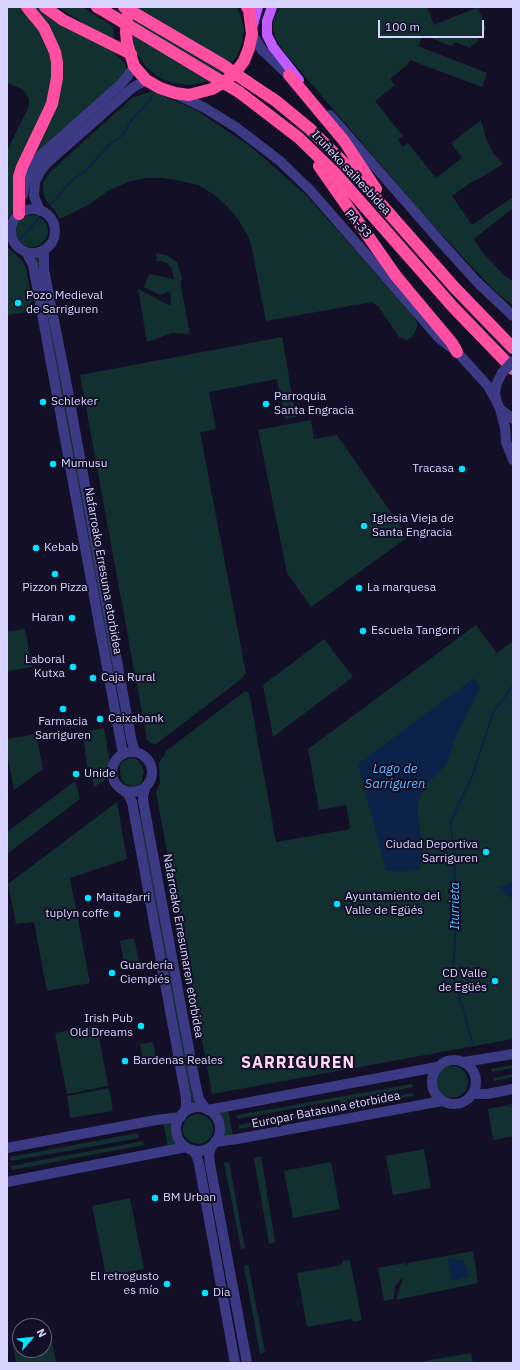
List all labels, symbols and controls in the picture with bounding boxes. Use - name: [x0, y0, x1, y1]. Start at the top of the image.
- scale bar: [380, 12, 486, 38]
- text: 100 m: [385, 19, 420, 34]
- street label: Iruñeko saihesbidea: [308, 128, 394, 218]
- street label: PA-33: [341, 207, 375, 241]
- place label: Pozo Medieval de Sarriguren: [26, 289, 103, 317]
- marker: Pozo Medieval de Sarriguren: [13, 298, 23, 308]
- place label: Parroquia Santa Engracia: [274, 390, 354, 418]
- place label: Schleker: [51, 395, 98, 409]
- marker: Schleker: [38, 397, 48, 407]
- marker: Parroquia Santa Engracia: [261, 399, 271, 409]
- place label: Mumusu: [61, 457, 108, 471]
- marker: Mumusu: [48, 459, 58, 469]
- place label: Tracasa: [412, 462, 454, 476]
- marker: Tracasa: [457, 464, 467, 474]
- street label: Nafarroako Erresuma etorbidea: [81, 486, 125, 656]
- place label: Iglesia Vieja de Santa Engracia: [372, 512, 454, 540]
- marker: Iglesia Vieja de Santa Engracia: [359, 521, 369, 531]
- place label: Kebab: [44, 541, 78, 555]
- marker: Kebab: [31, 543, 41, 553]
- marker: Pizzon Pizza: [50, 569, 60, 579]
- place label: Pizzon Pizza: [22, 581, 88, 595]
- place label: La marquesa: [367, 581, 436, 595]
- marker: La marquesa: [354, 583, 364, 593]
- place label: Haran: [32, 611, 64, 625]
- marker: Haran: [67, 613, 77, 623]
- place label: Escuela Tangorri: [371, 624, 460, 638]
- marker: Escuela Tangorri: [358, 626, 368, 636]
- place label: Laboral Kutxa: [25, 653, 65, 681]
- marker: Laboral Kutxa: [68, 662, 78, 672]
- place label: Caja Rural: [101, 671, 156, 685]
- marker: Caja Rural: [88, 673, 98, 683]
- marker: Farmacia Sarriguren: [58, 704, 68, 714]
- place label: Caixabank: [108, 712, 164, 726]
- marker: Caixabank: [95, 714, 105, 724]
- place label: Farmacia Sarriguren: [35, 715, 91, 743]
- water label: Lago de Sarriguren: [365, 761, 425, 792]
- place label: Unide: [84, 767, 115, 781]
- marker: Unide: [71, 769, 81, 779]
- place label: Ciudad Deportiva Sarriguren: [385, 838, 478, 866]
- marker: Ciudad Deportiva Sarriguren: [481, 847, 491, 857]
- street label: Nafarroako Erresumaren etorbidea: [160, 853, 206, 1039]
- water label: Iturrieta: [447, 882, 463, 930]
- place label: Ayuntamiento del Valle de Egüés: [345, 890, 440, 918]
- place label: Maitagarri: [96, 891, 150, 905]
- marker: Maitagarri: [83, 893, 93, 903]
- marker: Ayuntamiento del Valle de Egüés: [332, 899, 342, 909]
- place label: tuplyn coffe: [45, 907, 109, 921]
- marker: tuplyn coffe: [112, 909, 122, 919]
- place label: Guardería Ciempiés: [120, 959, 173, 987]
- place label: CD Valle de Egüés: [438, 967, 487, 995]
- marker: Guardería Ciempiés: [107, 968, 117, 978]
- marker: CD Valle de Egüés: [490, 976, 500, 986]
- place label: Irish Pub Old Dreams: [70, 1012, 133, 1040]
- marker: Irish Pub Old Dreams: [136, 1021, 146, 1031]
- district label: SARRIGUREN: [241, 1053, 355, 1073]
- place label: Bardenas Reales: [133, 1054, 223, 1068]
- marker: Bardenas Reales: [120, 1056, 130, 1066]
- street label: Europar Batasuna etorbidea: [251, 1089, 401, 1131]
- place label: BM Urban: [163, 1191, 216, 1205]
- marker: BM Urban: [150, 1193, 160, 1203]
- place label: El retrogusto es mío: [90, 1270, 159, 1298]
- marker: El retrogusto es mío: [162, 1279, 172, 1289]
- place label: Dia: [213, 1286, 230, 1300]
- marker: Dia: [200, 1288, 210, 1298]
- north arrow: [12, 1318, 52, 1358]
- text: N: [34, 1326, 50, 1340]

